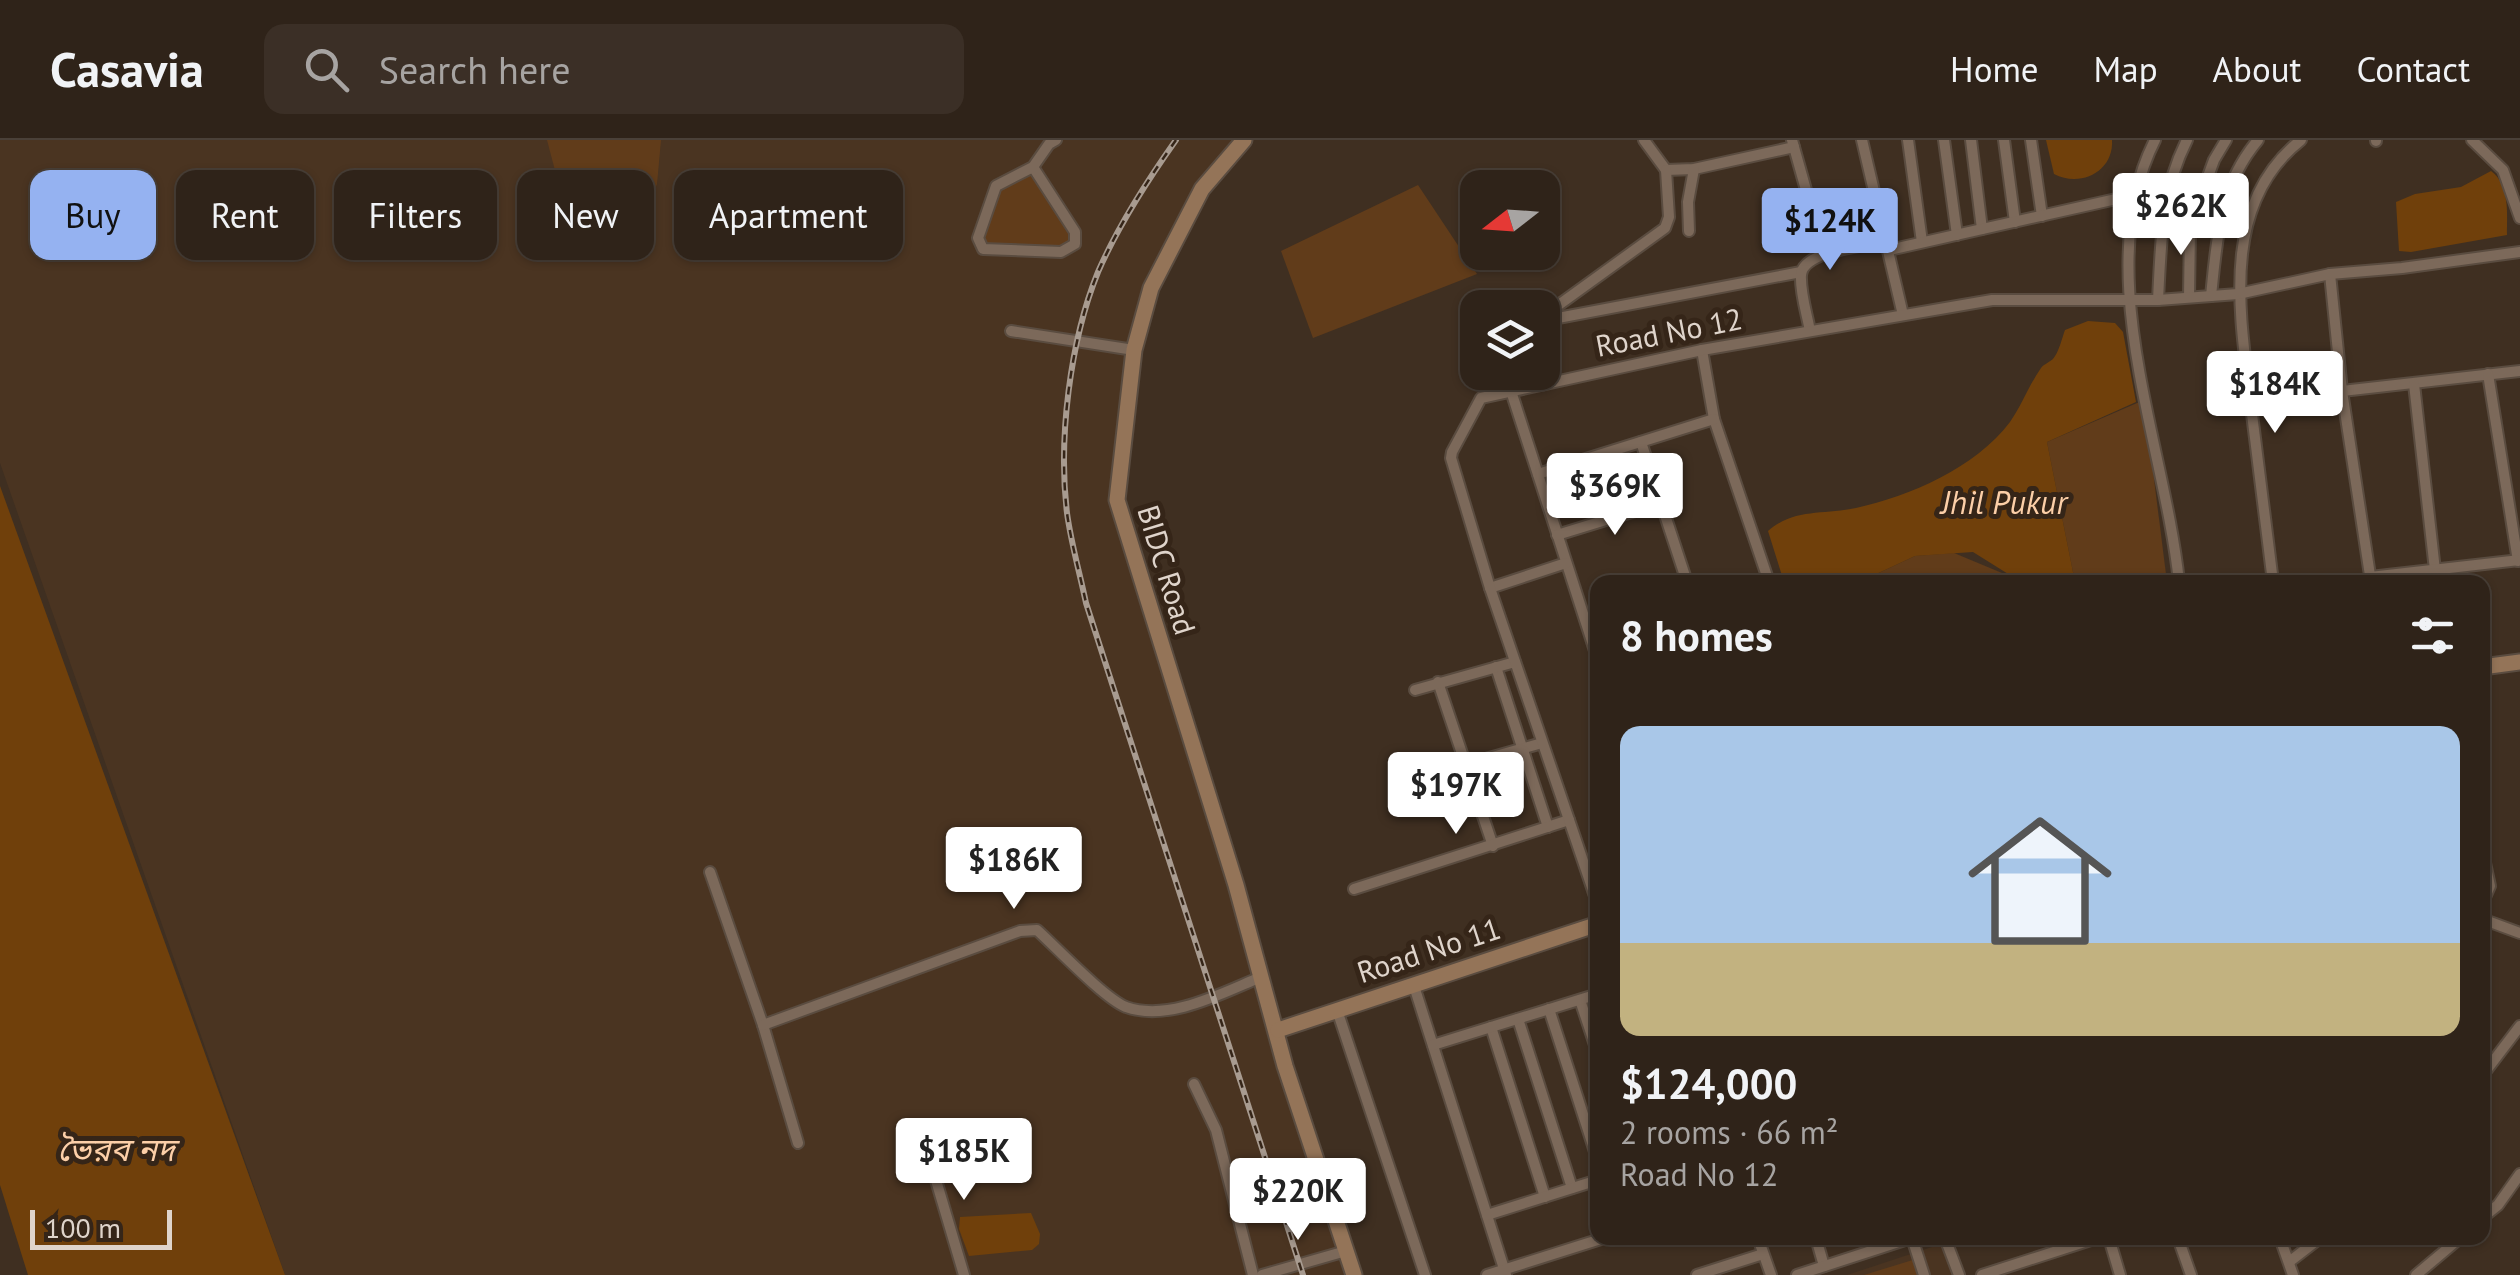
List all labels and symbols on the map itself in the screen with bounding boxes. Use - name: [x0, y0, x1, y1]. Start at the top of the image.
- north arrow: [1460, 170, 1560, 270]
- pin: $262K: [2111, 173, 2251, 258]
- pin: $124K: [1760, 188, 1900, 273]
- street label: Road No 12: [1592, 298, 1745, 365]
- pin: $184K: [2205, 351, 2345, 436]
- pin: $369K: [1545, 453, 1685, 538]
- water label: Jhil Pukur: [1939, 481, 2069, 523]
- street label: BIDC Road: [1129, 500, 1206, 639]
- pin: $197K: [1386, 752, 1526, 837]
- pin: $186K: [944, 827, 1084, 912]
- street label: Road No 11: [1352, 908, 1505, 991]
- pin: $185K: [894, 1118, 1034, 1203]
- water label: ভৈরব নদ: [57, 1128, 180, 1170]
- pin: $220K: [1228, 1158, 1368, 1243]
- scale bar: [30, 1205, 172, 1250]

